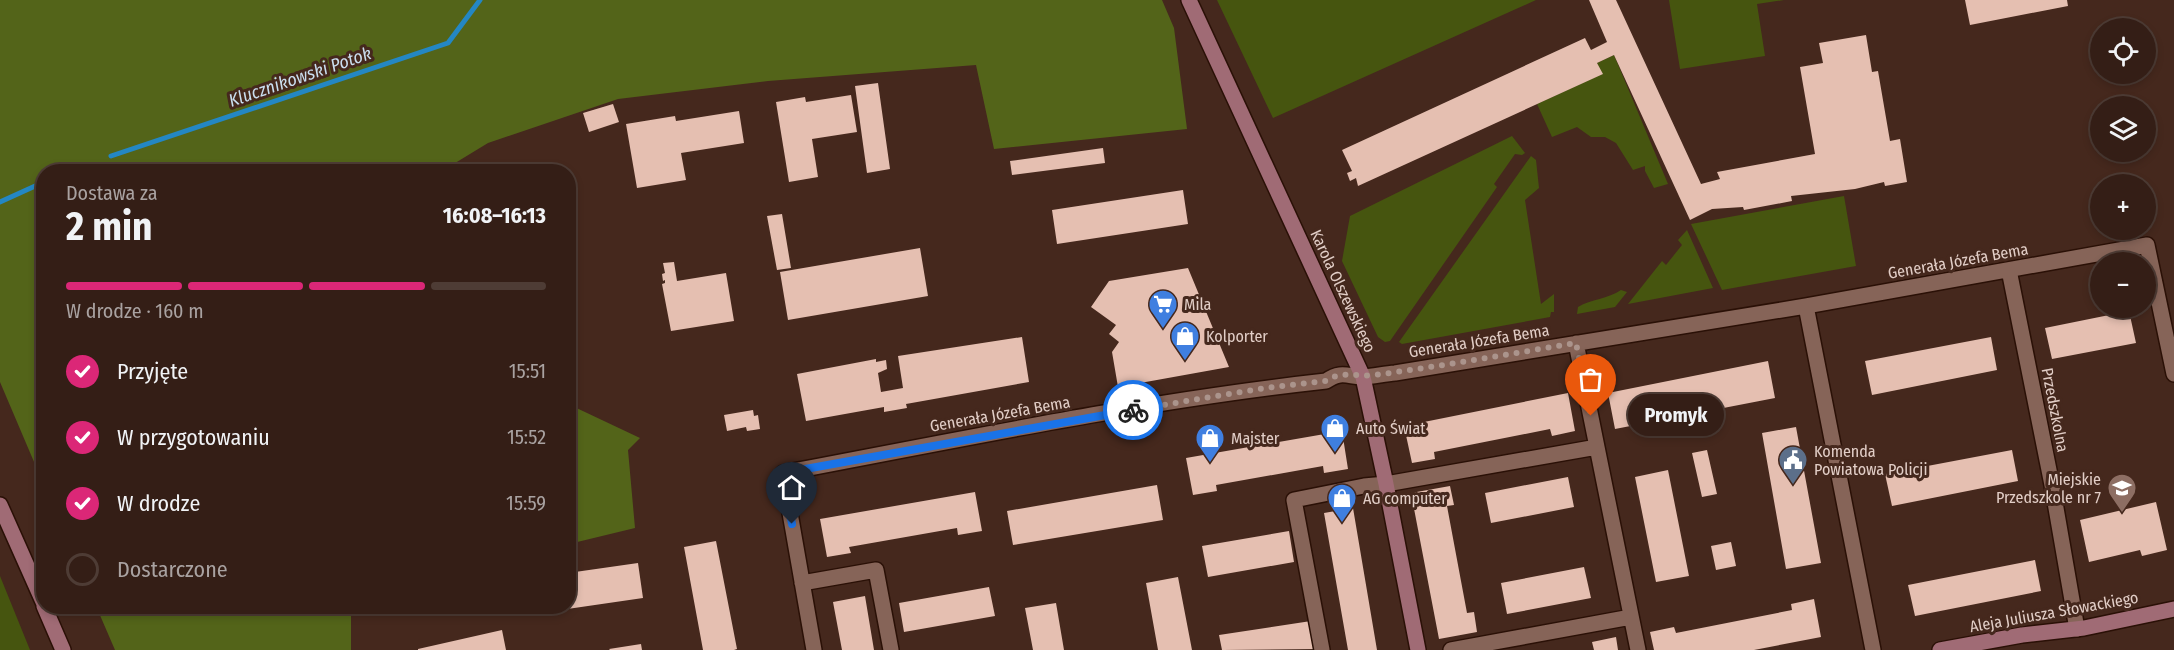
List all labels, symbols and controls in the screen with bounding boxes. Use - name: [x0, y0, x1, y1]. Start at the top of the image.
- map controls: [2090, 18, 2156, 318]
- button: locate: [2090, 18, 2156, 84]
- water label: Klucznikowski Potok: [226, 42, 374, 112]
- button: layers: [2090, 96, 2156, 162]
- button: +: [2090, 174, 2156, 240]
- text: Dostawa za: [66, 181, 158, 205]
- text: 16:08–16:13: [443, 202, 546, 229]
- text: 2 min: [66, 204, 152, 250]
- street label: Karola Olszewskiego: [1306, 227, 1380, 355]
- street label: Generała Józefa Bema: [1886, 239, 2030, 283]
- button: −: [2090, 252, 2156, 318]
- supermarket icon: Mila: [1147, 288, 1179, 330]
- place label: Mila: [1184, 295, 1212, 314]
- text: W drodze · 160 m: [66, 299, 204, 323]
- shop icon: Kolporter: [1169, 320, 1201, 362]
- street label: Generała Józefa Bema: [1407, 320, 1551, 361]
- place label: Kolporter: [1206, 327, 1268, 346]
- pin: [1565, 354, 1616, 416]
- icon: check: [66, 355, 99, 388]
- text: Przyjęte: [117, 358, 188, 385]
- text: 15:51: [509, 359, 546, 383]
- icon: bag: [1574, 363, 1607, 396]
- street label: Przedszkolna: [2038, 366, 2073, 454]
- courier: [1103, 380, 1163, 440]
- street label: Generała Józefa Bema: [928, 392, 1072, 436]
- icon: bike: [1117, 394, 1150, 427]
- callout: Promyk: [1627, 395, 1723, 437]
- text: Promyk: [1645, 403, 1707, 427]
- shop icon: Auto Świat: [1319, 412, 1351, 454]
- place label: Auto Świat: [1356, 419, 1426, 438]
- icon: check: [66, 421, 99, 454]
- shop icon: Majster: [1194, 422, 1226, 464]
- text: W przygotowaniu: [117, 424, 270, 451]
- text: 15:52: [507, 425, 546, 449]
- place label: Majster: [1231, 429, 1280, 448]
- place label: Komenda Powiatowa Policji: [1814, 442, 1927, 479]
- public building icon: Komenda Powiatowa Policji: [1777, 444, 1809, 486]
- pin: [766, 462, 817, 524]
- place label: Miejskie Przedszkole nr 7: [1996, 470, 2102, 507]
- icon: home: [775, 471, 808, 504]
- school or university icon: Miejskie Przedszkole nr 7: [2106, 472, 2138, 514]
- shop icon: AG computer: [1326, 482, 1358, 524]
- icon: check: [66, 487, 99, 520]
- place label: AG computer: [1363, 489, 1447, 508]
- text: W drodze: [117, 490, 200, 517]
- text: 15:59: [506, 491, 546, 515]
- text: Dostarczone: [117, 556, 228, 583]
- street label: Aleja Juliusza Słowackiego: [1968, 588, 2140, 636]

